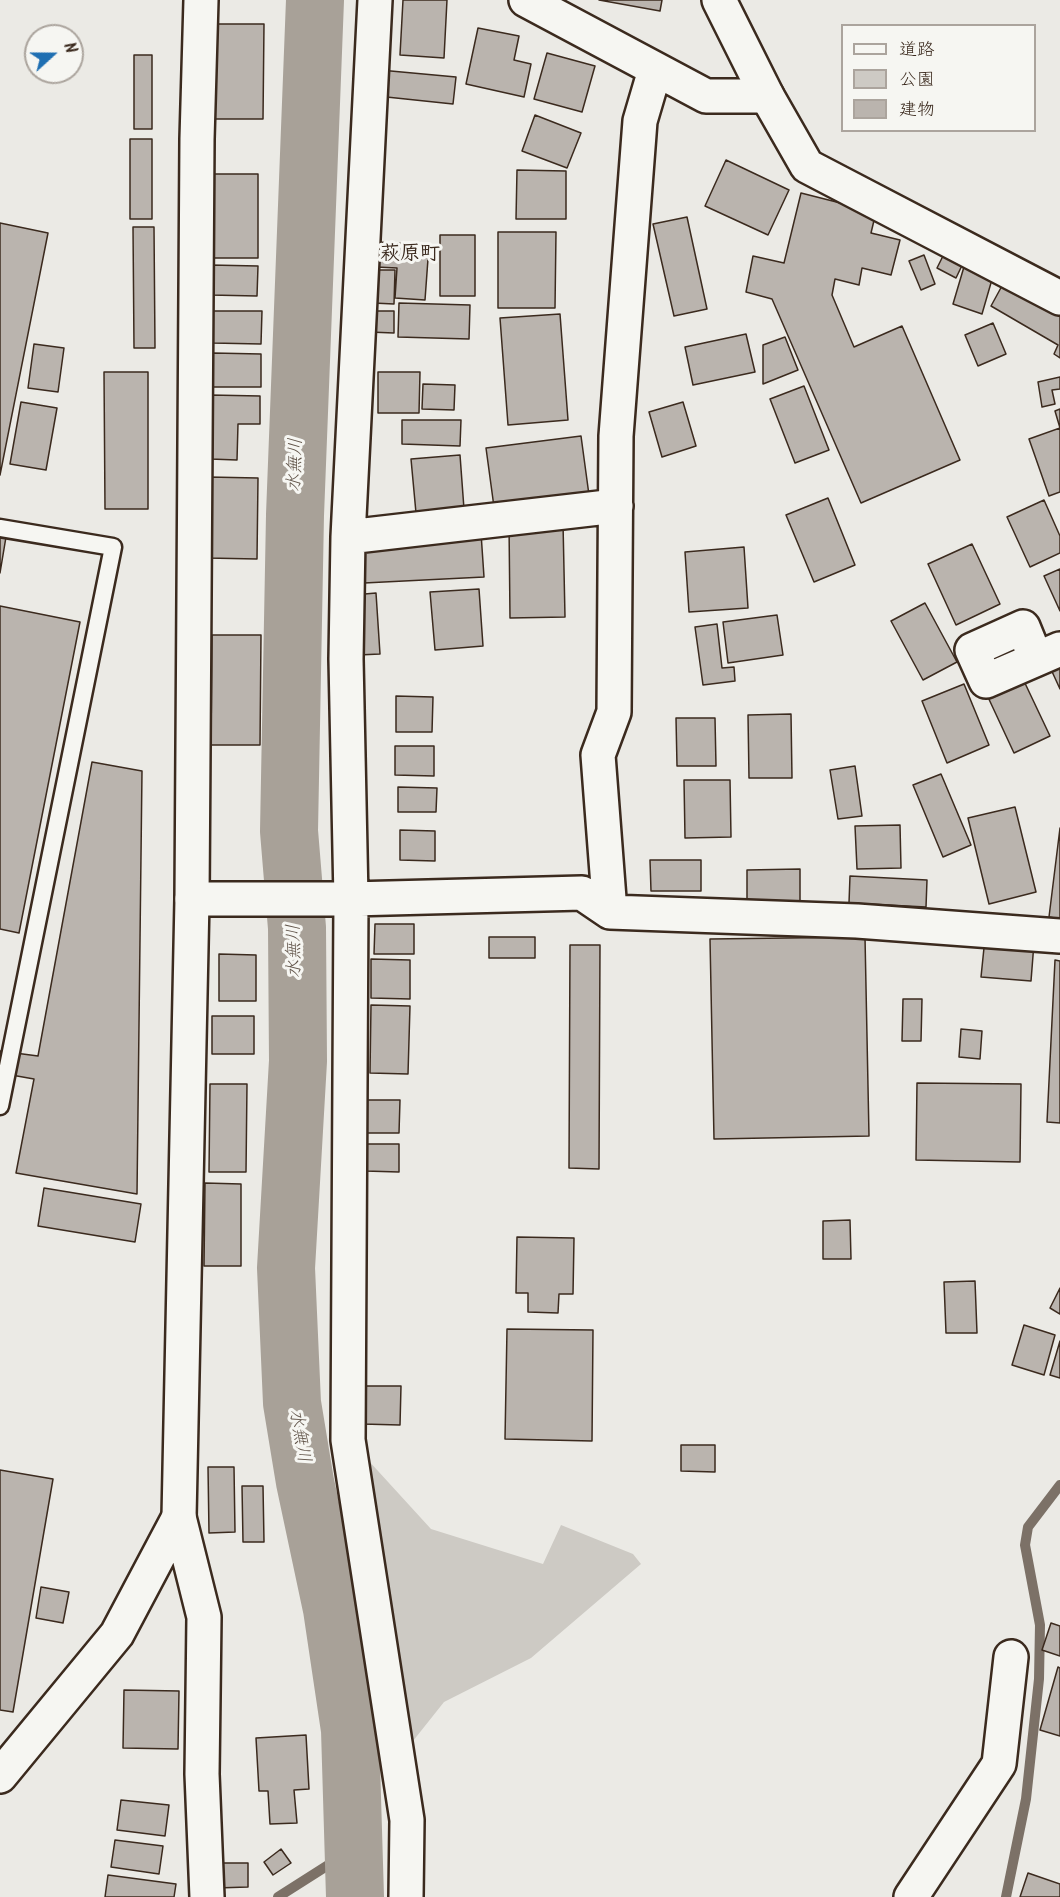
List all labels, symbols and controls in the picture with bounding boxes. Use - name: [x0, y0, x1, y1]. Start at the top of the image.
- north arrow: [24, 24, 84, 84]
- legend: [841, 24, 1036, 132]
- text: 道路: [899, 36, 935, 65]
- text: N: [56, 39, 83, 57]
- text: 公園: [899, 66, 935, 95]
- text: 建物: [899, 96, 935, 125]
- district label: 萩原町: [380, 244, 440, 268]
- water label: 水無川: [285, 438, 309, 492]
- water label: 水無川: [285, 924, 307, 978]
- water label: 水無川: [283, 1408, 313, 1464]

